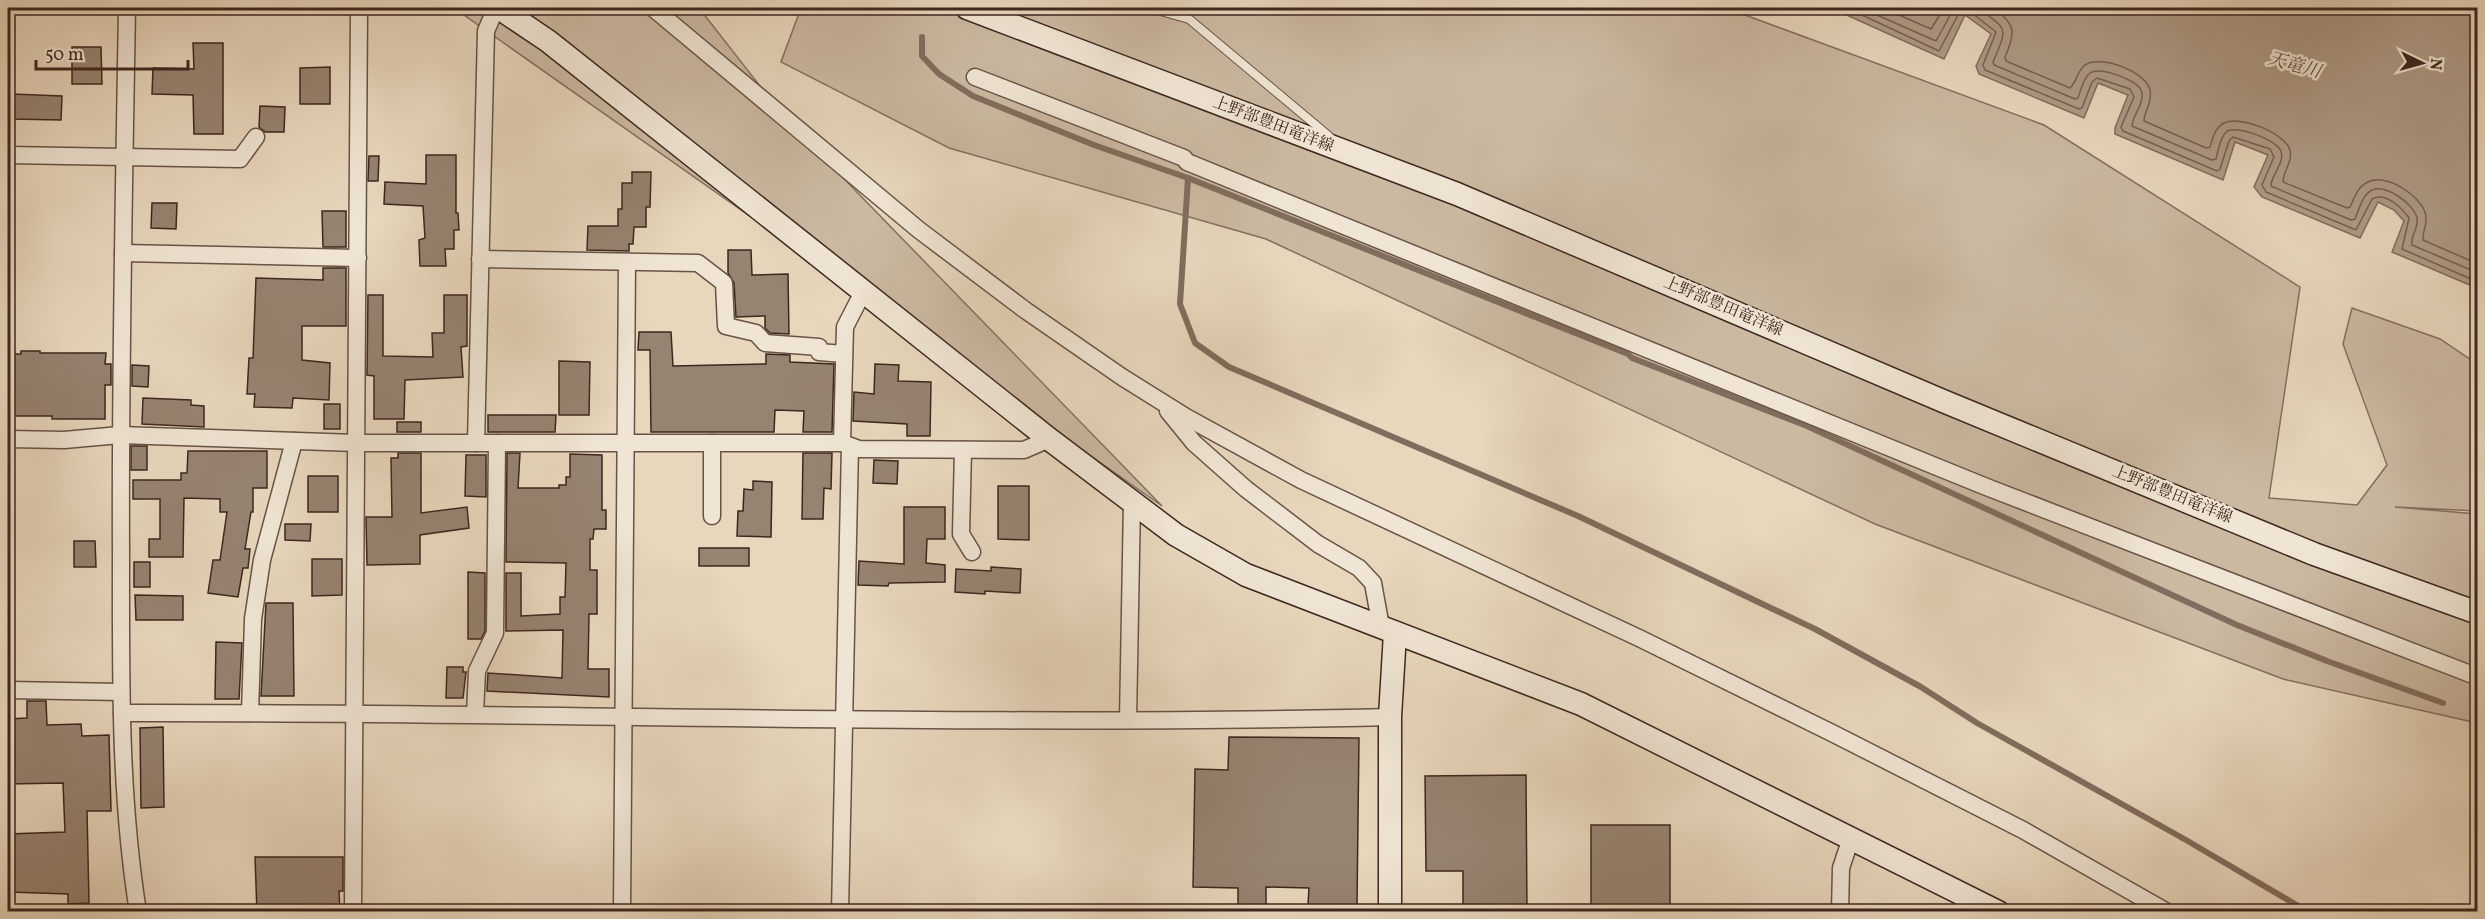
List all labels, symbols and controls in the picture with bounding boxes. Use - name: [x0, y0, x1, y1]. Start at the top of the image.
- scale bar: [36, 33, 188, 71]
- north arrow: [2392, 33, 2452, 93]
- text: 50 m: [45, 43, 84, 68]
- water label: 天竜川: [2265, 47, 2325, 86]
- text: N: [2423, 57, 2446, 71]
- street label: 上野部豊田竜洋線: [1209, 92, 1337, 158]
- street label: 上野部豊田竜洋線: [1660, 272, 1786, 342]
- street label: 上野部豊田竜洋線: [2109, 461, 2235, 529]

